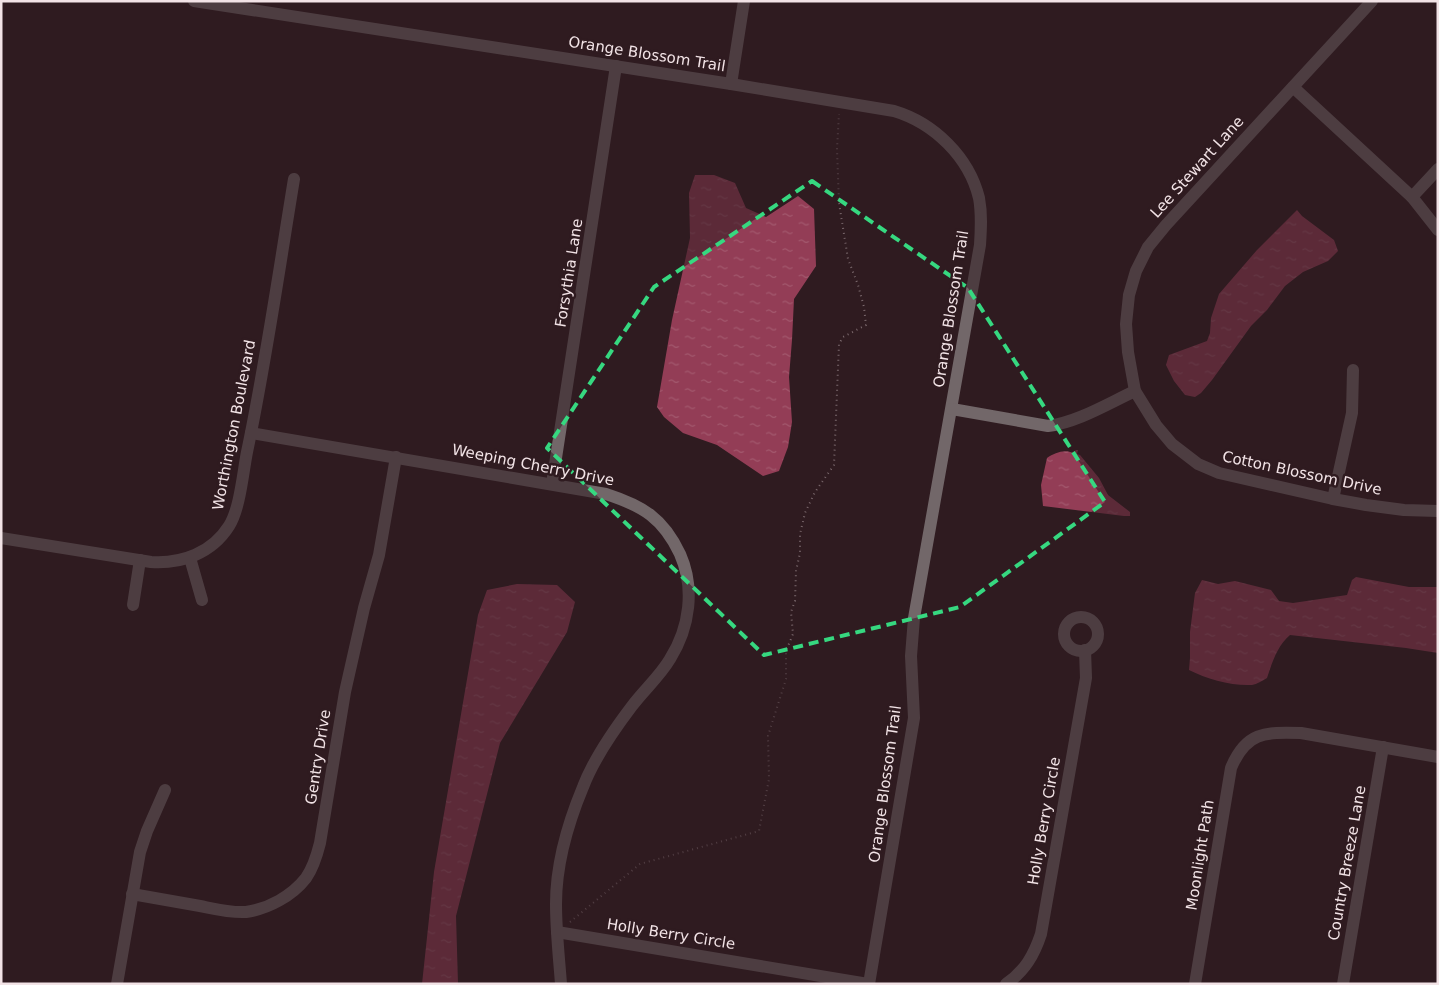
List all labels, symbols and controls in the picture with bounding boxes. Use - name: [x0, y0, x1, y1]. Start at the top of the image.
- street label: Orange Blossom Trail: [567, 33, 727, 75]
- street label: Lee Stewart Lane: [1147, 112, 1247, 222]
- street label: Forsythia Lane: [552, 217, 586, 329]
- street label: Orange Blossom Trail: [930, 229, 972, 389]
- street label: Worthington Boulevard: [209, 338, 259, 512]
- street label: Weeping Cherry Drive: [450, 440, 616, 490]
- street label: Cotton Blossom Drive: [1221, 447, 1383, 499]
- street label: Orange Blossom Trail: [865, 704, 905, 864]
- street label: Gentry Drive: [302, 708, 334, 806]
- street label: Holly Berry Circle: [1024, 756, 1064, 886]
- street label: Country Breeze Lane: [1324, 784, 1370, 942]
- street label: Moonlight Path: [1182, 798, 1218, 912]
- street label: Holly Berry Circle: [605, 915, 737, 953]

